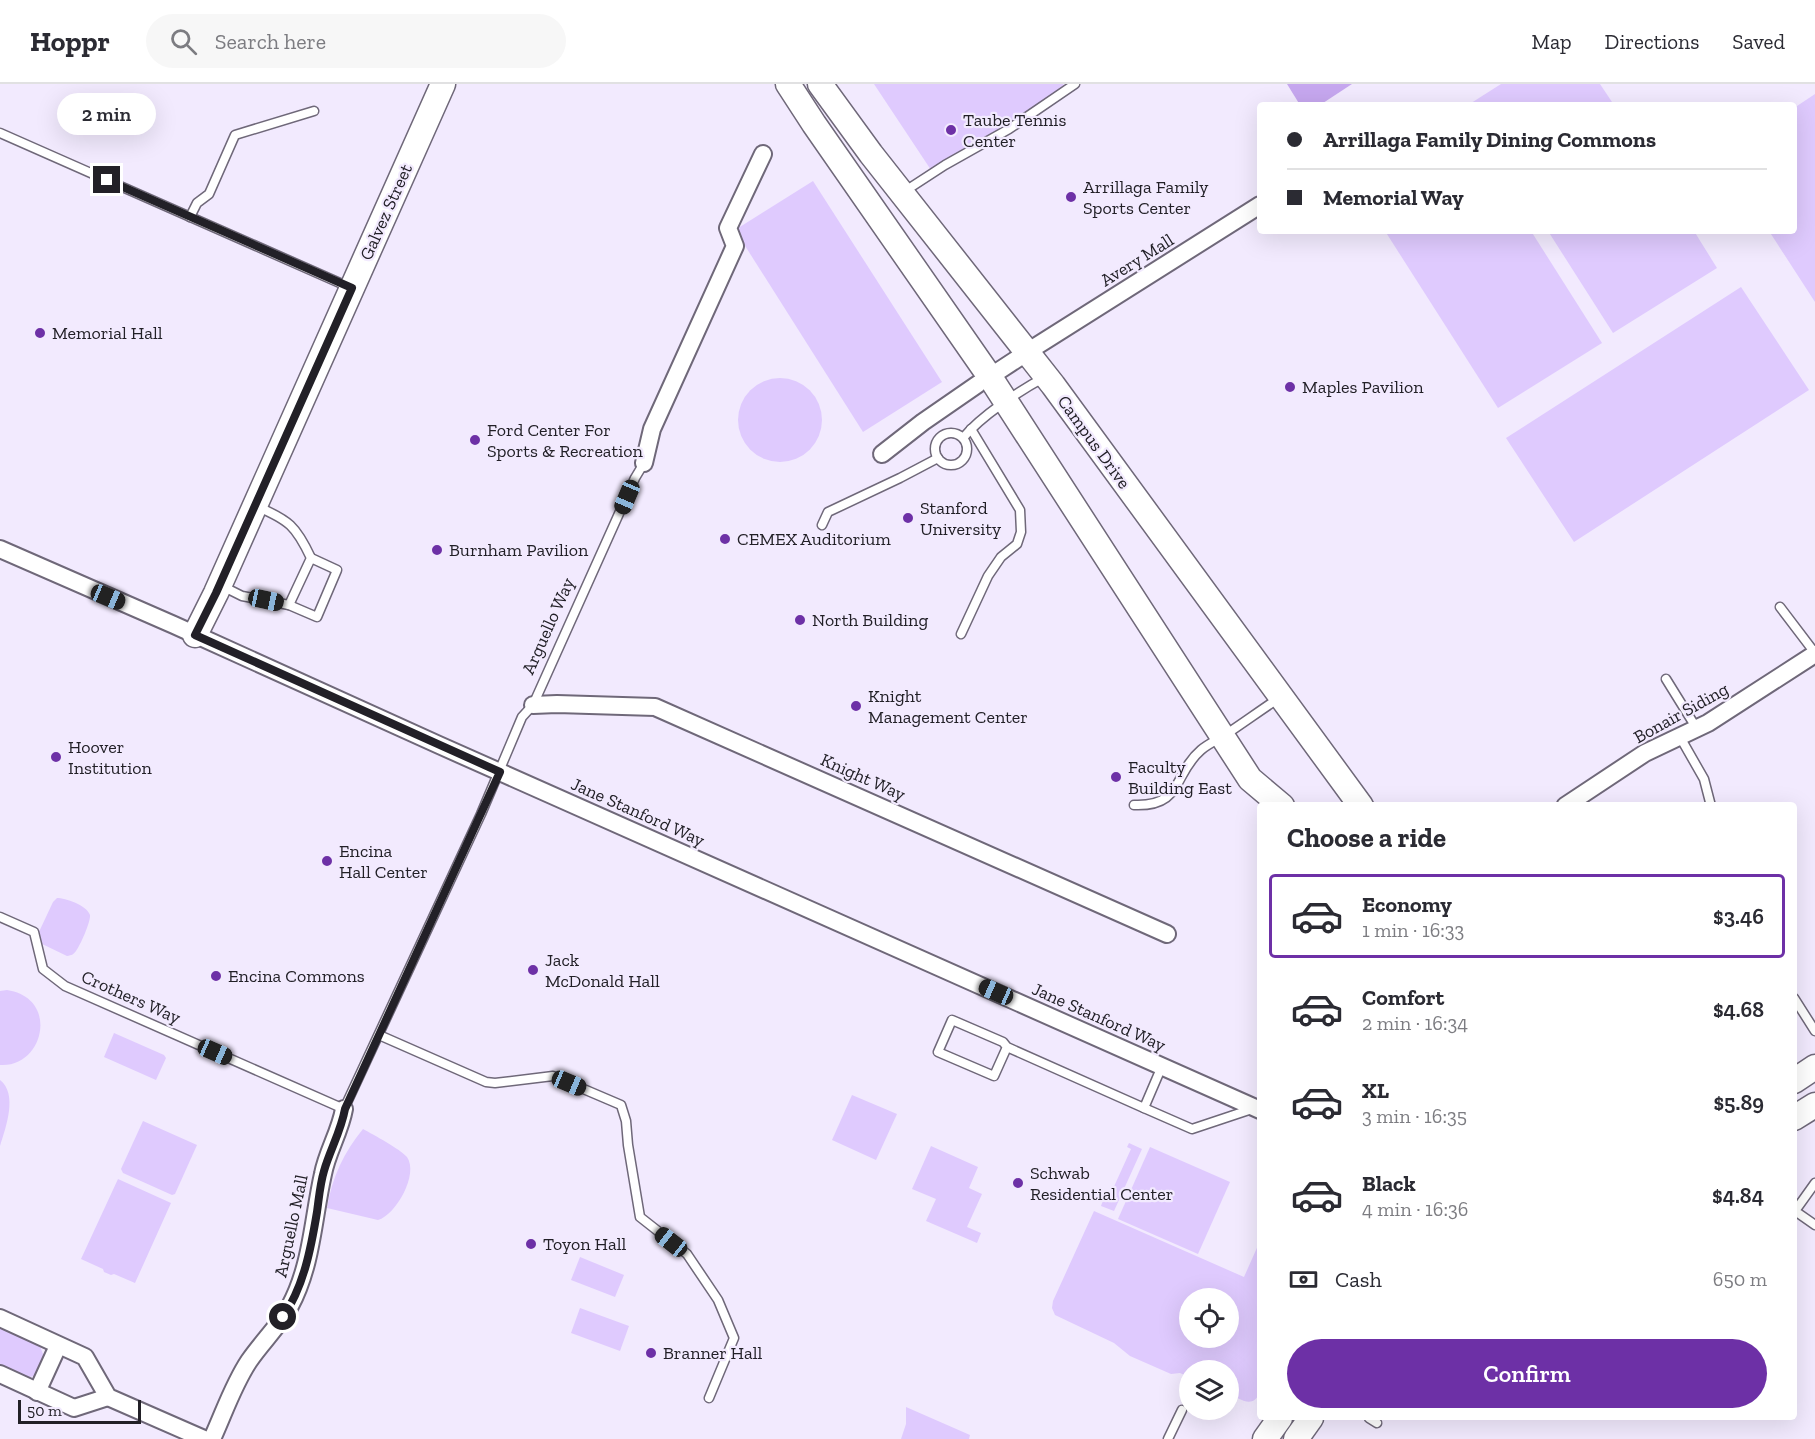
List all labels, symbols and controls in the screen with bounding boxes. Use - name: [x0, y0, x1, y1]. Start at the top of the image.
- search box: [146, 14, 566, 68]
- text: Hoppr: [30, 25, 110, 58]
- icon: search: [167, 25, 200, 58]
- text: Search here: [215, 28, 326, 55]
- text: Map: [1532, 29, 1572, 54]
- text: Directions: [1605, 29, 1699, 54]
- text: Saved: [1732, 29, 1785, 54]
- callout: 2 min: [57, 93, 156, 135]
- text: 2 min: [82, 102, 131, 126]
- place label: Taube Tennis Center: [963, 109, 1066, 152]
- marker: Taube Tennis Center: [944, 123, 958, 137]
- text: Arrillaga Family Dining Commons: [1323, 126, 1656, 153]
- street label: Galvez Street: [355, 160, 417, 263]
- route end: [93, 166, 120, 193]
- place label: Arrillaga Family Sports Center: [1083, 176, 1209, 219]
- text: Memorial Way: [1323, 184, 1464, 211]
- marker: Arrillaga Family Sports Center: [1064, 190, 1078, 204]
- street label: Avery Mall: [1096, 229, 1178, 291]
- place label: Memorial Hall: [52, 322, 163, 344]
- marker: Memorial Hall: [33, 326, 47, 340]
- place label: Maples Pavilion: [1302, 376, 1424, 398]
- marker: Maples Pavilion: [1283, 380, 1297, 394]
- street label: Campus Drive: [1053, 391, 1135, 493]
- place label: Ford Center For Sports & Recreation: [487, 419, 643, 462]
- marker: Ford Center For Sports & Recreation: [468, 433, 482, 447]
- car: [612, 477, 642, 517]
- place label: Stanford University: [920, 497, 1002, 540]
- marker: Stanford University: [901, 511, 915, 525]
- place label: CEMEX Auditorium: [737, 528, 891, 550]
- marker: CEMEX Auditorium: [718, 532, 732, 546]
- place label: Burnham Pavilion: [449, 539, 589, 561]
- marker: Burnham Pavilion: [430, 543, 444, 557]
- street label: Arguello Way: [517, 574, 579, 678]
- car: [88, 582, 128, 612]
- car: [247, 587, 285, 613]
- place label: North Building: [812, 609, 928, 631]
- marker: North Building: [793, 613, 807, 627]
- street label: Bonair Siding: [1630, 678, 1732, 748]
- place label: Knight Management Center: [868, 685, 1028, 728]
- marker: Knight Management Center: [849, 699, 863, 713]
- place label: Hoover Institution: [68, 736, 152, 779]
- street label: Knight Way: [817, 749, 910, 806]
- marker: Hoover Institution: [49, 750, 63, 764]
- place label: Faculty Building East: [1128, 756, 1232, 799]
- marker: Faculty Building East: [1109, 770, 1123, 784]
- street label: Jane Stanford Way: [568, 773, 709, 852]
- text: Choose a ride: [1287, 822, 1446, 854]
- place label: Encina Hall Center: [339, 840, 428, 883]
- marker: Encina Hall Center: [320, 854, 334, 868]
- icon: car: [1290, 889, 1344, 943]
- text: Economy: [1362, 891, 1452, 918]
- text: $3.46: [1713, 903, 1764, 930]
- text: 1 min · 16:33: [1362, 918, 1464, 942]
- place label: Jack McDonald Hall: [545, 949, 660, 992]
- marker: Jack McDonald Hall: [526, 963, 540, 977]
- street label: Crothers Way: [78, 965, 185, 1029]
- place label: Encina Commons: [228, 965, 365, 987]
- marker: Encina Commons: [209, 969, 223, 983]
- car: [976, 976, 1016, 1008]
- street label: Jane Stanford Way: [1029, 978, 1170, 1057]
- icon: car: [1290, 982, 1344, 1036]
- text: Comfort: [1362, 984, 1444, 1011]
- text: $4.68: [1713, 996, 1764, 1023]
- text: 2 min · 16:34: [1362, 1011, 1468, 1035]
- car: [195, 1036, 235, 1068]
- car: [549, 1068, 589, 1098]
- icon: car: [1290, 1075, 1344, 1129]
- text: XL: [1362, 1077, 1389, 1104]
- text: $5.89: [1713, 1089, 1764, 1116]
- text: 3 min · 16:35: [1362, 1104, 1467, 1128]
- place label: Schwab Residential Center: [1030, 1162, 1173, 1205]
- icon: car: [1290, 1168, 1344, 1222]
- text: Black: [1362, 1170, 1416, 1197]
- street label: Arguello Mall: [269, 1172, 313, 1279]
- marker: Schwab Residential Center: [1011, 1176, 1025, 1190]
- text: $4.84: [1712, 1182, 1764, 1209]
- text: 4 min · 16:36: [1362, 1197, 1468, 1221]
- car: [651, 1224, 691, 1260]
- place label: Toyon Hall: [543, 1233, 626, 1255]
- marker: Toyon Hall: [524, 1237, 538, 1251]
- icon: cash: [1287, 1263, 1320, 1296]
- text: Cash: [1335, 1266, 1382, 1293]
- text: 650 m: [1713, 1267, 1767, 1291]
- map controls: [1179, 1288, 1239, 1420]
- button: locate: [1179, 1288, 1239, 1348]
- route start: [269, 1303, 296, 1330]
- button: Confirm: [1287, 1339, 1767, 1408]
- place label: Branner Hall: [663, 1342, 762, 1364]
- marker: Branner Hall: [644, 1346, 658, 1360]
- button: layers: [1179, 1360, 1239, 1420]
- scale bar: [18, 1397, 141, 1424]
- text: 50 m: [27, 1401, 62, 1420]

